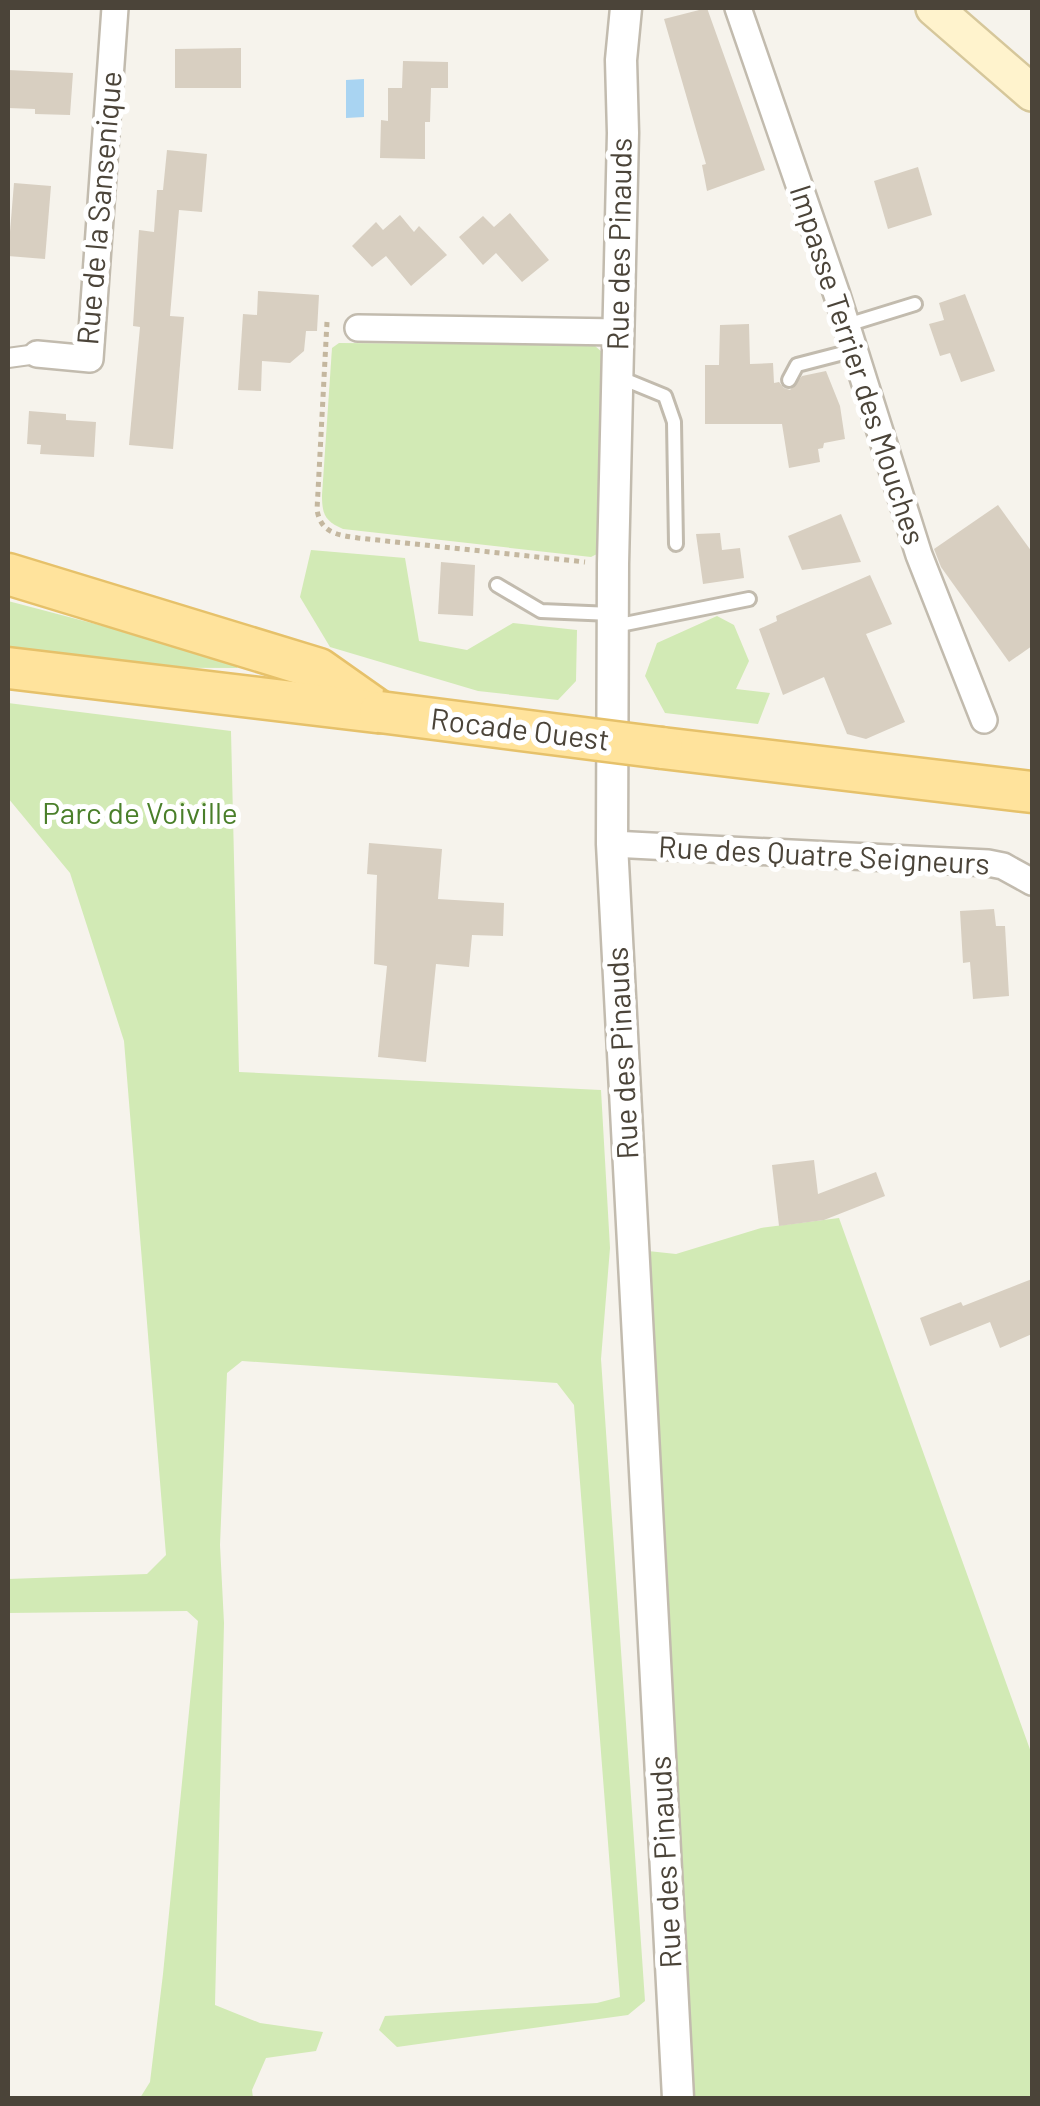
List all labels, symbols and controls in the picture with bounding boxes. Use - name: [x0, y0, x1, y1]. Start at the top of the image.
- street label: Rue de la Sansenique: [68, 69, 128, 346]
- street label: Rue des Pinauds: [598, 137, 638, 351]
- street label: Impasse Terrier des Mouches: [784, 180, 934, 549]
- street label: Rocade Ouest: [429, 699, 612, 757]
- park label: Parc de Voiville: [42, 794, 238, 830]
- street label: Rue des Quatre Seigneurs: [658, 827, 991, 881]
- street label: Rue des Pinauds: [597, 946, 645, 1160]
- street label: Rue des Pinauds: [640, 1755, 688, 1969]

